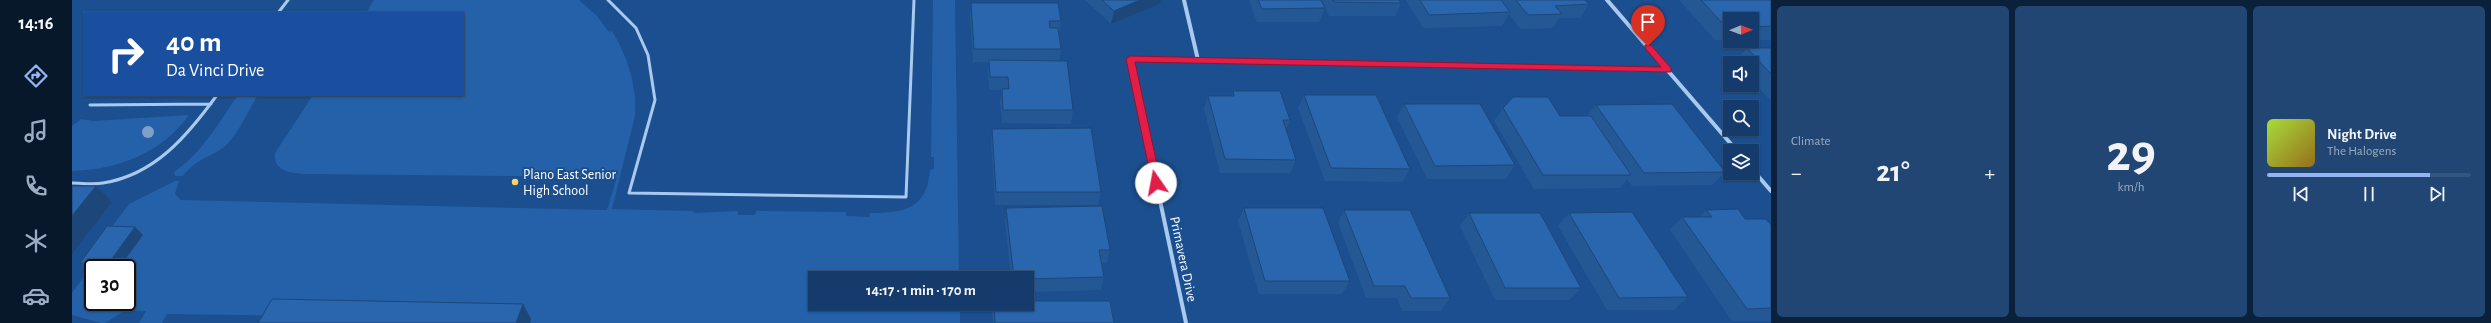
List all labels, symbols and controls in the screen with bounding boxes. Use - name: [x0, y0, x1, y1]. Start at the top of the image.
- pin: [1631, 5, 1665, 46]
- icon: arrive: [1637, 11, 1659, 33]
- north arrow: [1723, 12, 1759, 48]
- map controls: [1723, 12, 1759, 180]
- text: 14:16: [19, 15, 53, 33]
- icon: right: [100, 28, 152, 80]
- text: 40 m: [166, 29, 222, 57]
- button: sound: [1723, 56, 1759, 92]
- icon: directions: [22, 62, 50, 90]
- text: Da Vinci Drive: [166, 62, 264, 80]
- button: search: [1723, 100, 1759, 136]
- icon: music: [22, 117, 50, 145]
- text: Night Drive: [2327, 127, 2397, 142]
- text: 29: [2106, 128, 2156, 180]
- text: Climate: [1791, 135, 1830, 148]
- button: layers: [1723, 144, 1759, 180]
- text: The Halogens: [2327, 145, 2396, 158]
- text: 21°: [1876, 157, 1910, 187]
- position arrow: [1135, 162, 1177, 204]
- text: −: [1791, 162, 1802, 184]
- text: +: [1984, 162, 1995, 184]
- place label: Plano East Senior High School: [523, 168, 616, 198]
- icon: phone: [22, 172, 50, 200]
- marker: Plano East Senior High School: [510, 177, 520, 187]
- text: km/h: [2118, 181, 2144, 194]
- icon: previous: [2290, 183, 2312, 205]
- icon: pause: [2358, 183, 2380, 205]
- icon: next: [2426, 183, 2448, 205]
- street label: Primavera Drive: [1167, 215, 1199, 303]
- icon: climate: [22, 227, 50, 255]
- speed limit sign: 30: [84, 259, 136, 311]
- icon: car: [22, 282, 50, 310]
- text: 14:17 · 1 min · 170 m: [866, 283, 976, 298]

